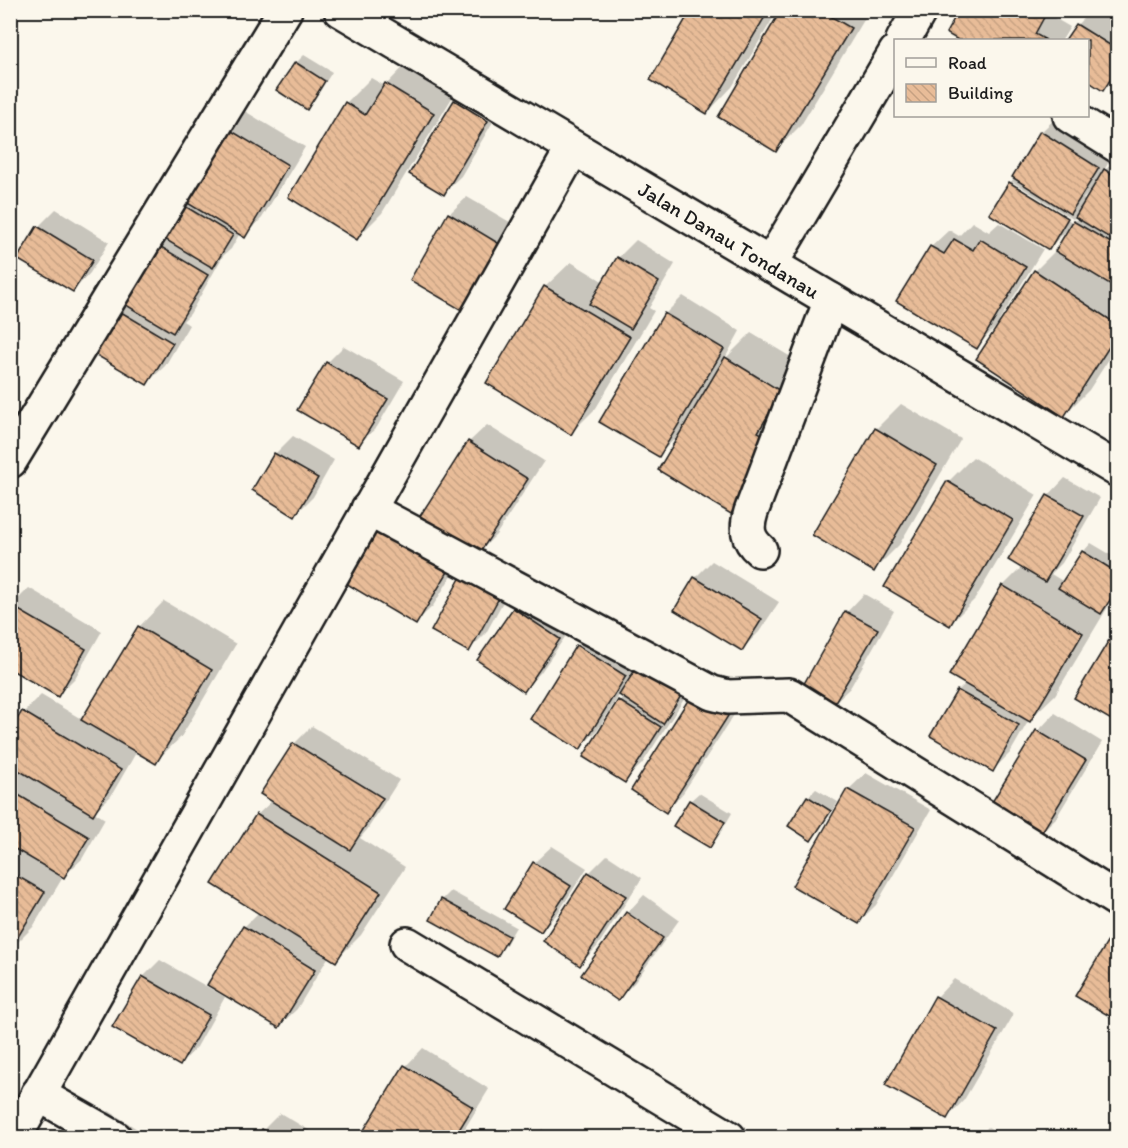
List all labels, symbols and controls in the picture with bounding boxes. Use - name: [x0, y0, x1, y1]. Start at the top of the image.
- legend: [894, 39, 1089, 117]
- text: Road: [948, 52, 987, 74]
- text: Building: [948, 82, 1014, 104]
- street label: Jalan Danau Tondanau: [634, 176, 824, 304]

